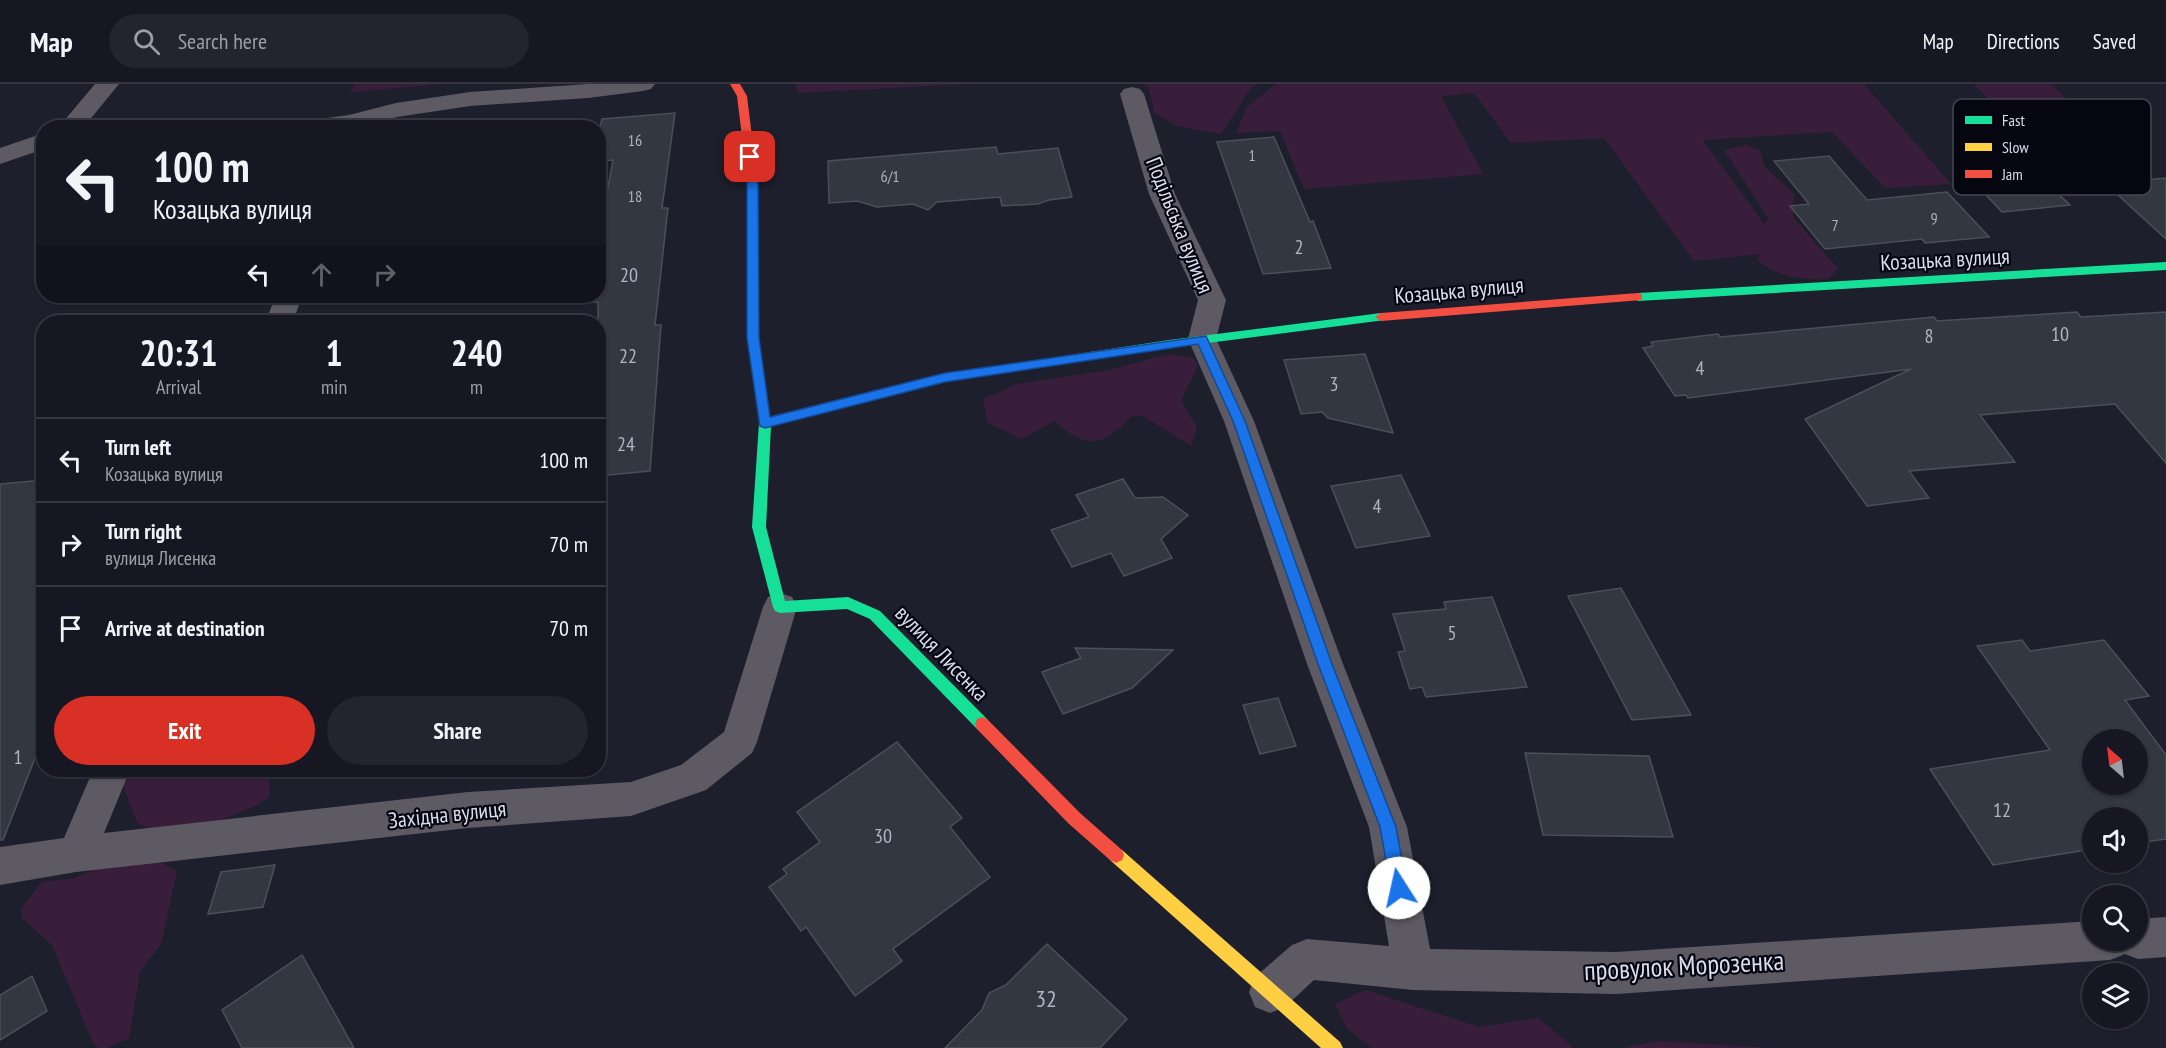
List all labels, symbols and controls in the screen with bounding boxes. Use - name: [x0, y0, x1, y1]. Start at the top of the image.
- search box: [109, 14, 529, 68]
- text: Map: [30, 23, 73, 60]
- icon: search: [130, 25, 163, 58]
- text: Search here: [178, 27, 267, 55]
- text: Map: [1923, 28, 1954, 55]
- text: Directions: [1987, 28, 2060, 55]
- text: Saved: [2093, 28, 2136, 55]
- legend: [1953, 99, 2151, 195]
- text: Fast: [2002, 110, 2025, 130]
- house number: 16: [628, 130, 642, 150]
- pin: [724, 131, 775, 182]
- text: Slow: [2002, 137, 2029, 157]
- text: 100 m: [153, 139, 250, 194]
- icon: arrive: [733, 140, 766, 173]
- icon: left: [54, 144, 132, 222]
- house number: 1: [1248, 145, 1256, 165]
- street label: Подільська вулиця: [1140, 153, 1220, 297]
- text: Jam: [2001, 164, 2023, 184]
- house number: 6/1: [880, 166, 900, 186]
- house number: 18: [628, 186, 642, 206]
- text: Козацька вулиця: [153, 192, 312, 226]
- house number: 9: [1930, 208, 1938, 228]
- house number: 7: [1831, 215, 1839, 235]
- house number: 2: [1295, 234, 1304, 260]
- street label: Козацька вулиця: [1880, 242, 2010, 276]
- icon: left: [242, 258, 275, 291]
- icon: ahead: [305, 258, 338, 291]
- icon: right: [368, 258, 401, 291]
- house number: 20: [620, 262, 638, 288]
- street label: Козацька вулиця: [1393, 270, 1525, 310]
- house number: 10: [2051, 321, 2069, 347]
- house number: 8: [1925, 323, 1934, 349]
- text: 20:31: [140, 329, 217, 376]
- text: 1: [325, 329, 343, 376]
- text: 240: [451, 329, 502, 376]
- house number: 22: [619, 343, 637, 369]
- house number: 4: [1696, 355, 1705, 381]
- house number: 3: [1330, 371, 1339, 397]
- text: Arrival: [156, 374, 201, 400]
- text: min: [321, 374, 347, 400]
- text: m: [470, 374, 483, 400]
- house number: 24: [617, 431, 635, 457]
- text: Turn left: [105, 433, 171, 461]
- icon: left: [54, 444, 87, 477]
- text: 100 m: [539, 446, 588, 474]
- text: Козацька вулиця: [105, 461, 223, 487]
- house number: 4: [1373, 493, 1382, 519]
- text: Turn right: [105, 517, 182, 545]
- icon: right: [54, 528, 87, 561]
- text: 70 m: [549, 530, 588, 558]
- text: вулиця Лисенка: [105, 545, 216, 571]
- street label: вулиця Лисенка: [889, 599, 995, 707]
- icon: arrive: [54, 612, 87, 645]
- text: Arrive at destination: [105, 614, 265, 642]
- text: 70 m: [549, 614, 588, 642]
- house number: 5: [1448, 620, 1457, 646]
- button: Exit: [54, 696, 315, 765]
- button: Share: [327, 696, 588, 765]
- north arrow: [2082, 729, 2148, 795]
- map controls: [2082, 729, 2148, 1029]
- house number: 1: [14, 744, 23, 770]
- street label: Західна вулиця: [387, 794, 507, 834]
- house number: 12: [1993, 797, 2011, 823]
- button: sound: [2082, 807, 2148, 873]
- house number: 30: [874, 823, 892, 849]
- position arrow: [1367, 856, 1431, 920]
- button: search: [2082, 885, 2148, 951]
- street label: провулок Морозенка: [1583, 943, 1785, 987]
- button: layers: [2082, 963, 2148, 1029]
- house number: 32: [1035, 983, 1057, 1014]

